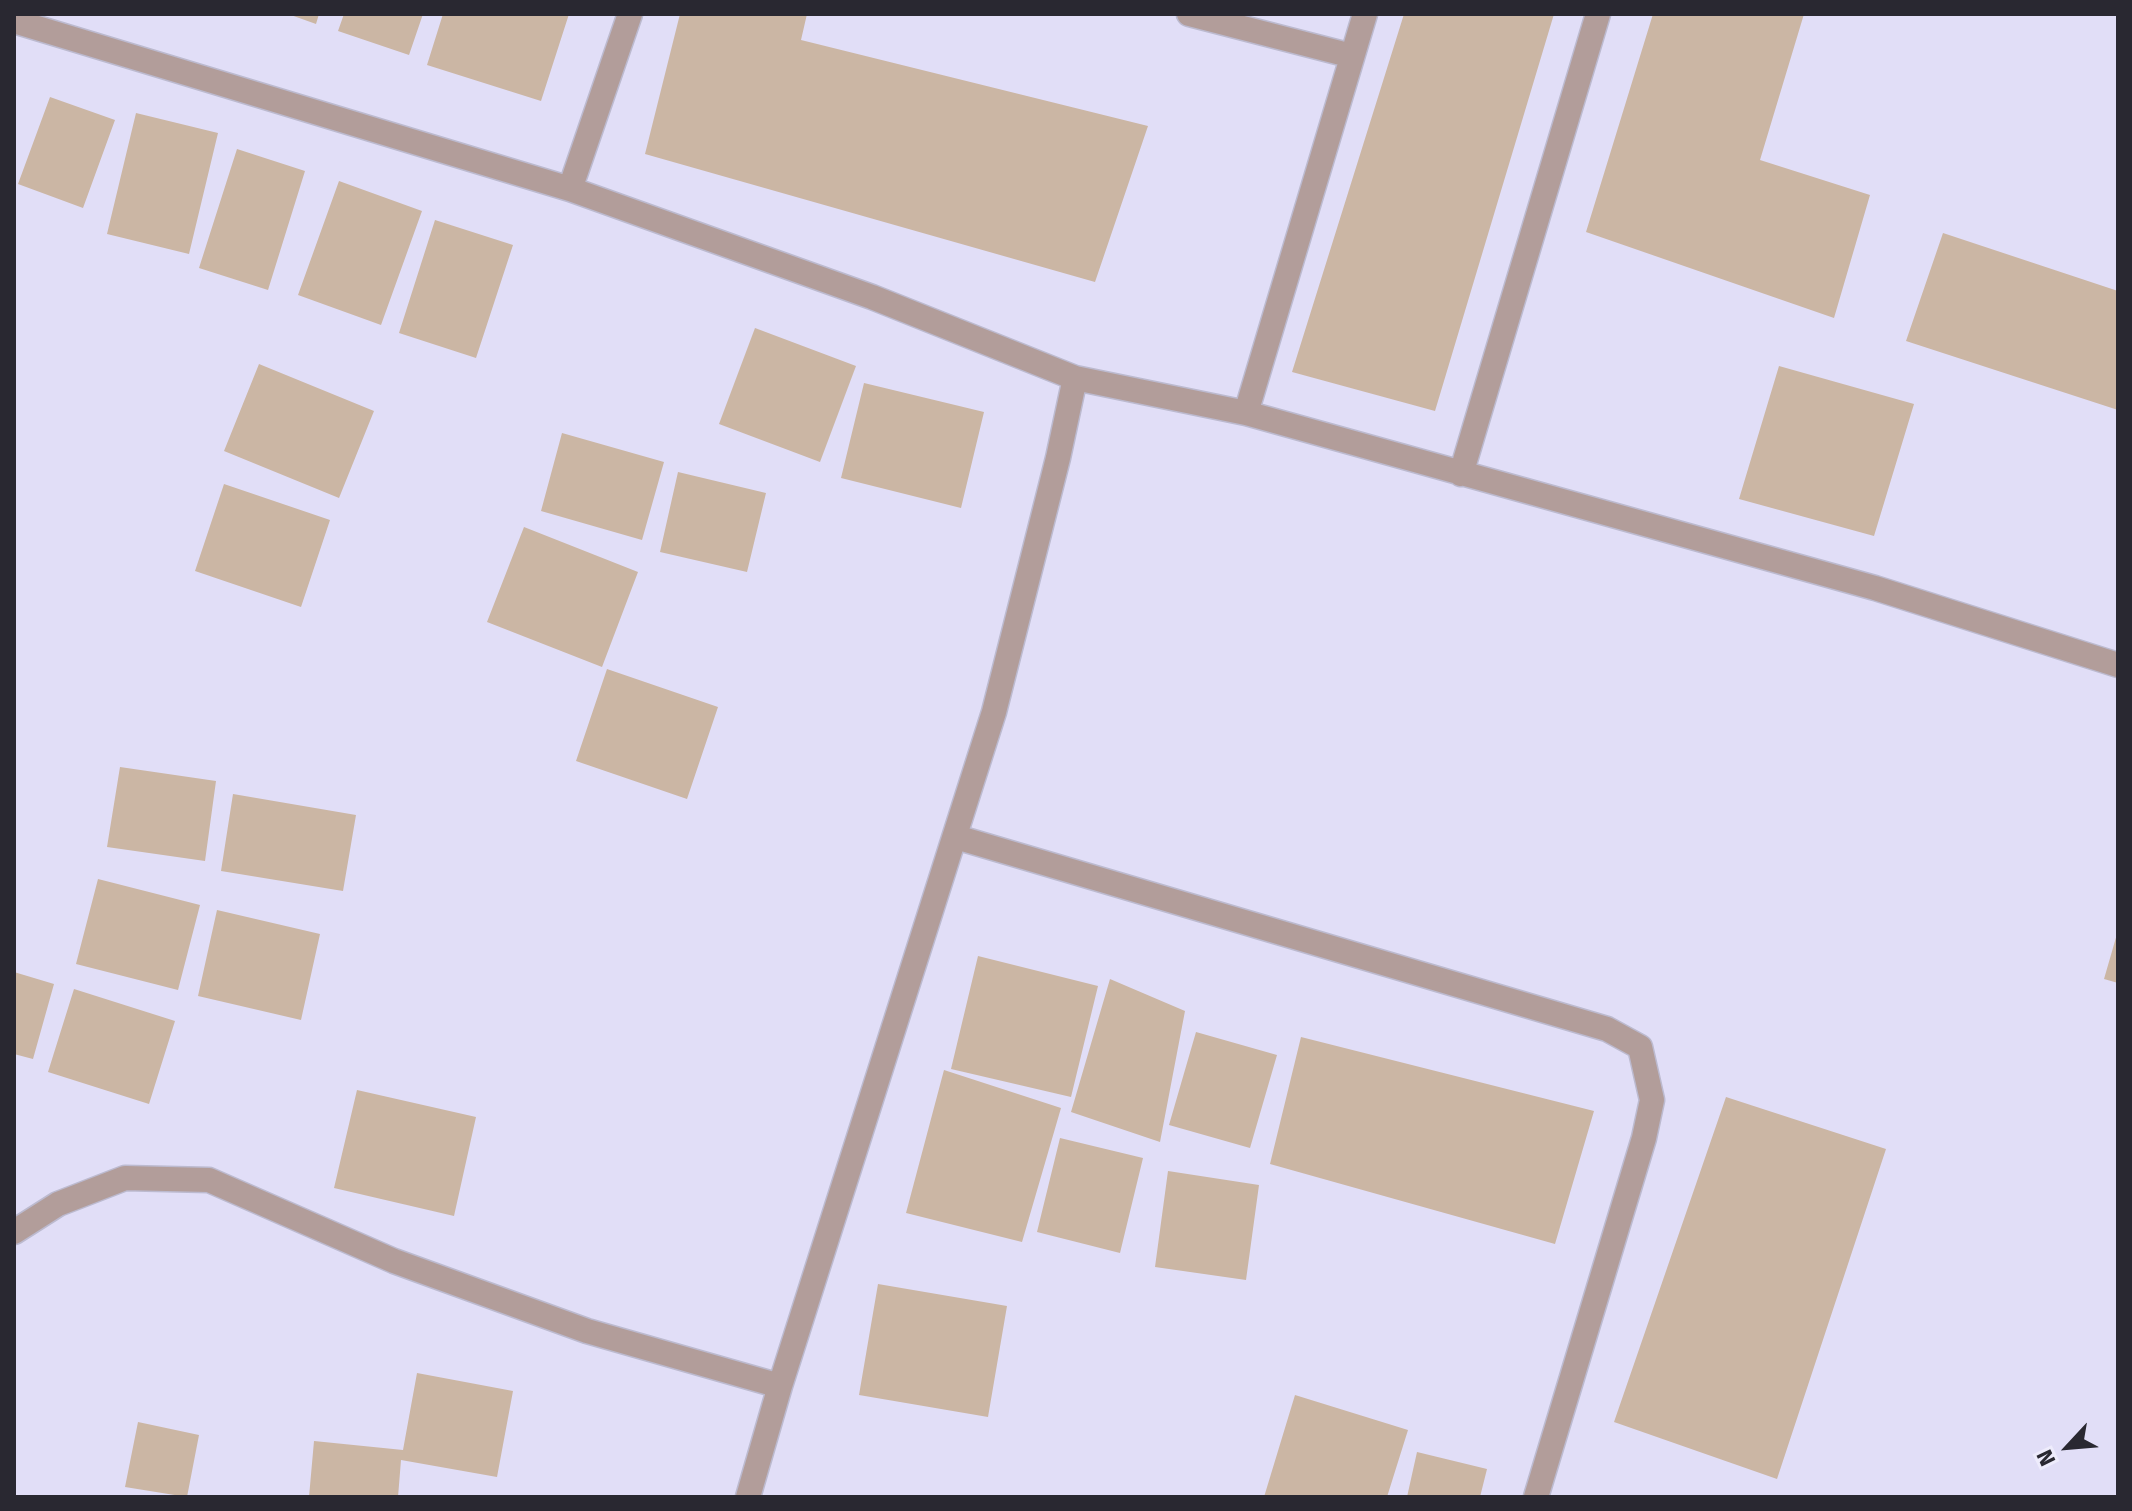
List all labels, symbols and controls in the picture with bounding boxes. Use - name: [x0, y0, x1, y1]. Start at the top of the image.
- north arrow: [2028, 1407, 2108, 1487]
- text: N: [2031, 1445, 2061, 1470]

